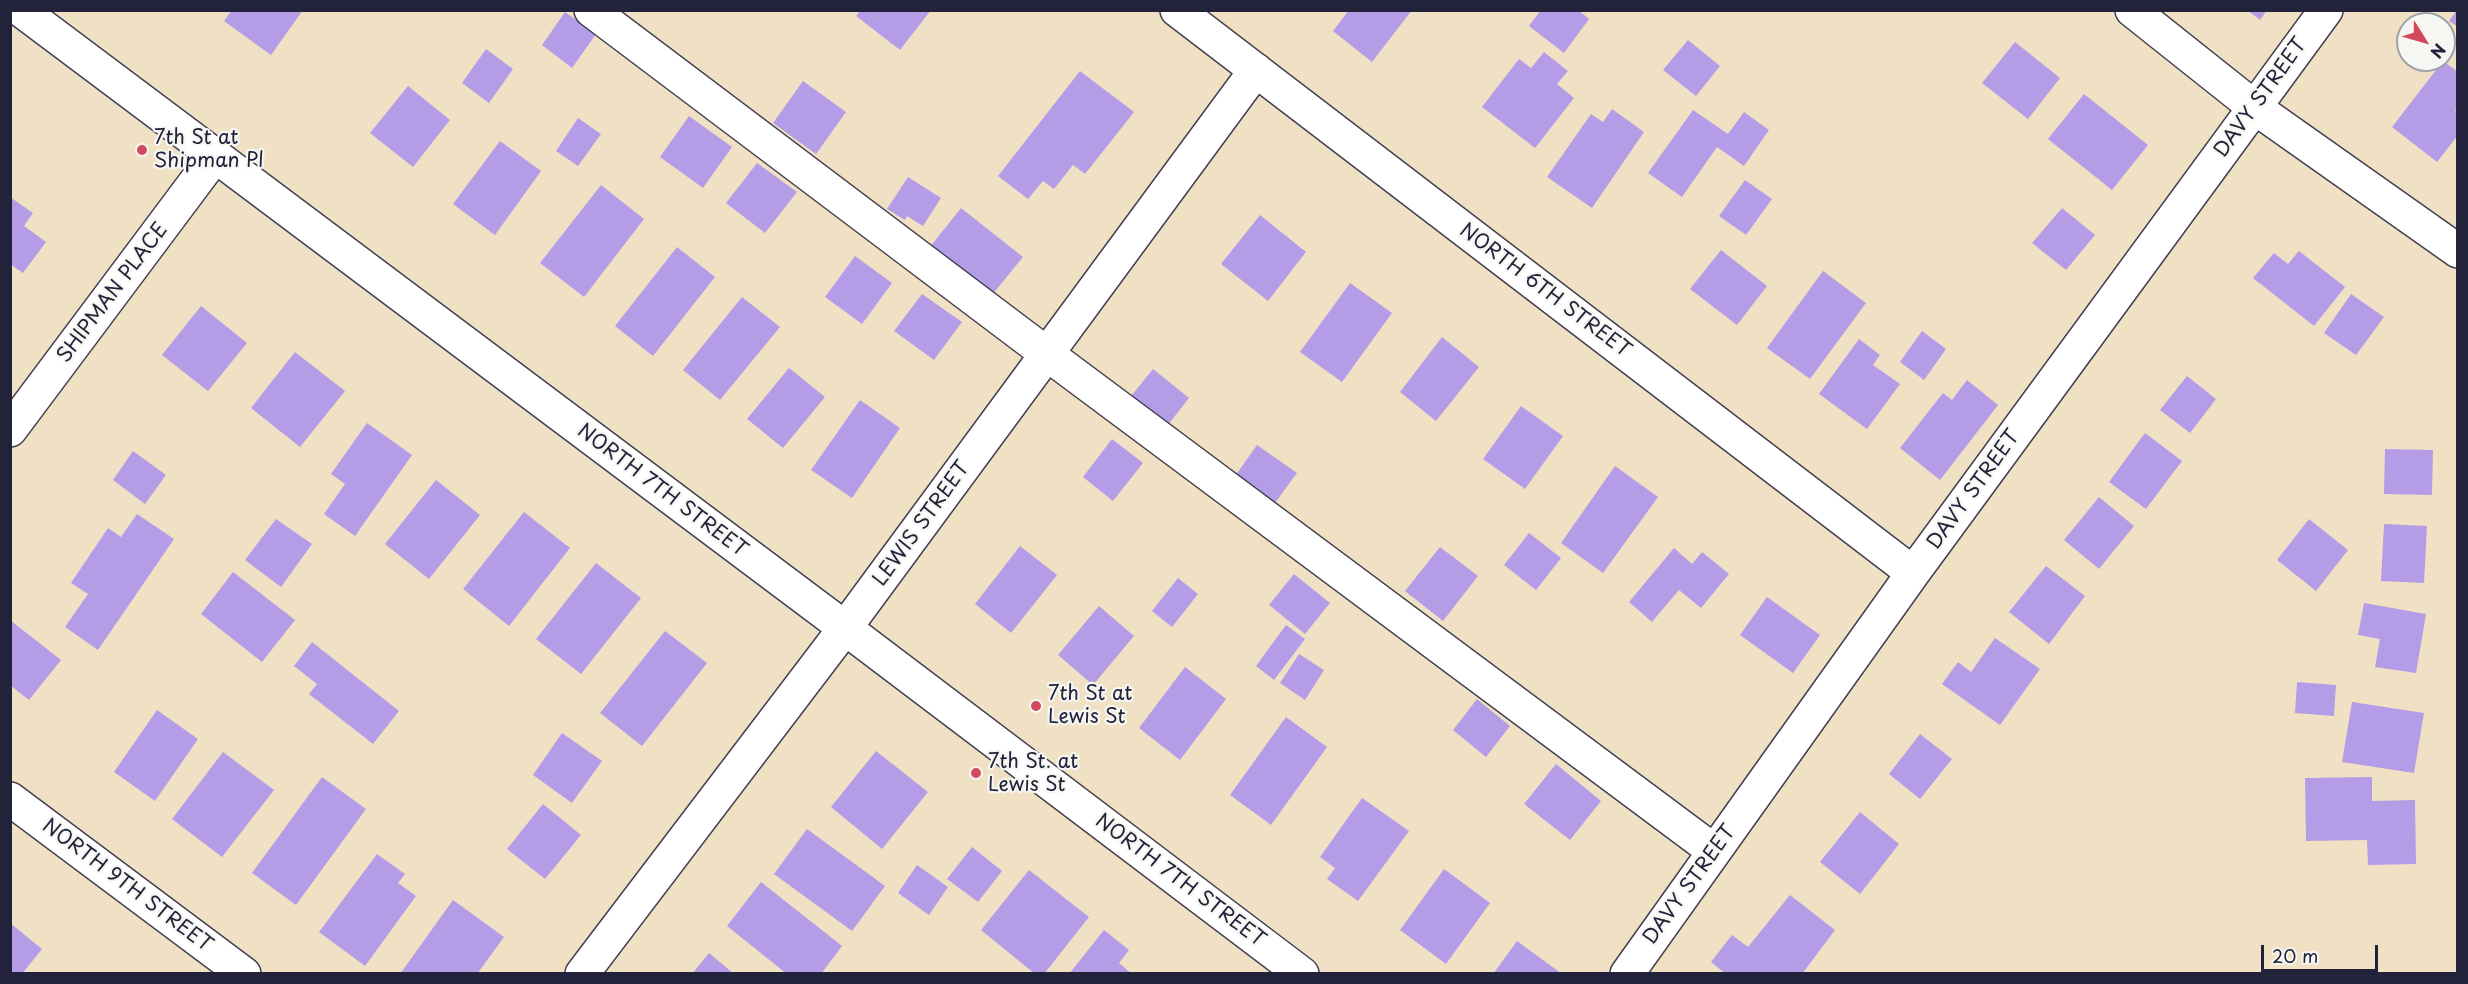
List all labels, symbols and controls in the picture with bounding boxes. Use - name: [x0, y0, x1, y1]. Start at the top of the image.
- north arrow: [2396, 12, 2456, 72]
- street label: DAVY STREET: [2210, 34, 2312, 162]
- text: N: [2425, 39, 2452, 64]
- place label: 7th St at Shipman Pl: [154, 126, 264, 173]
- marker: 7th St at Shipman Pl: [135, 143, 149, 157]
- street label: SHIPMAN PLACE: [53, 218, 173, 368]
- street label: NORTH 6TH STREET: [1455, 219, 1635, 363]
- street label: NORTH 7TH STREET: [572, 419, 752, 563]
- street label: DAVY STREET: [1923, 426, 2025, 554]
- street label: LEWIS STREET: [869, 457, 975, 591]
- place label: 7th St at Lewis St: [1048, 682, 1132, 729]
- marker: 7th St at Lewis St: [1029, 699, 1043, 713]
- place label: 7th St. at Lewis St: [988, 750, 1078, 797]
- marker: 7th St. at Lewis St: [969, 766, 983, 780]
- street label: NORTH 7TH STREET: [1090, 809, 1270, 953]
- street label: NORTH 9TH STREET: [37, 814, 217, 958]
- street label: DAVY STREET: [1639, 821, 1741, 949]
- scale bar: [2264, 933, 2381, 971]
- text: 20 m: [2272, 942, 2318, 969]

